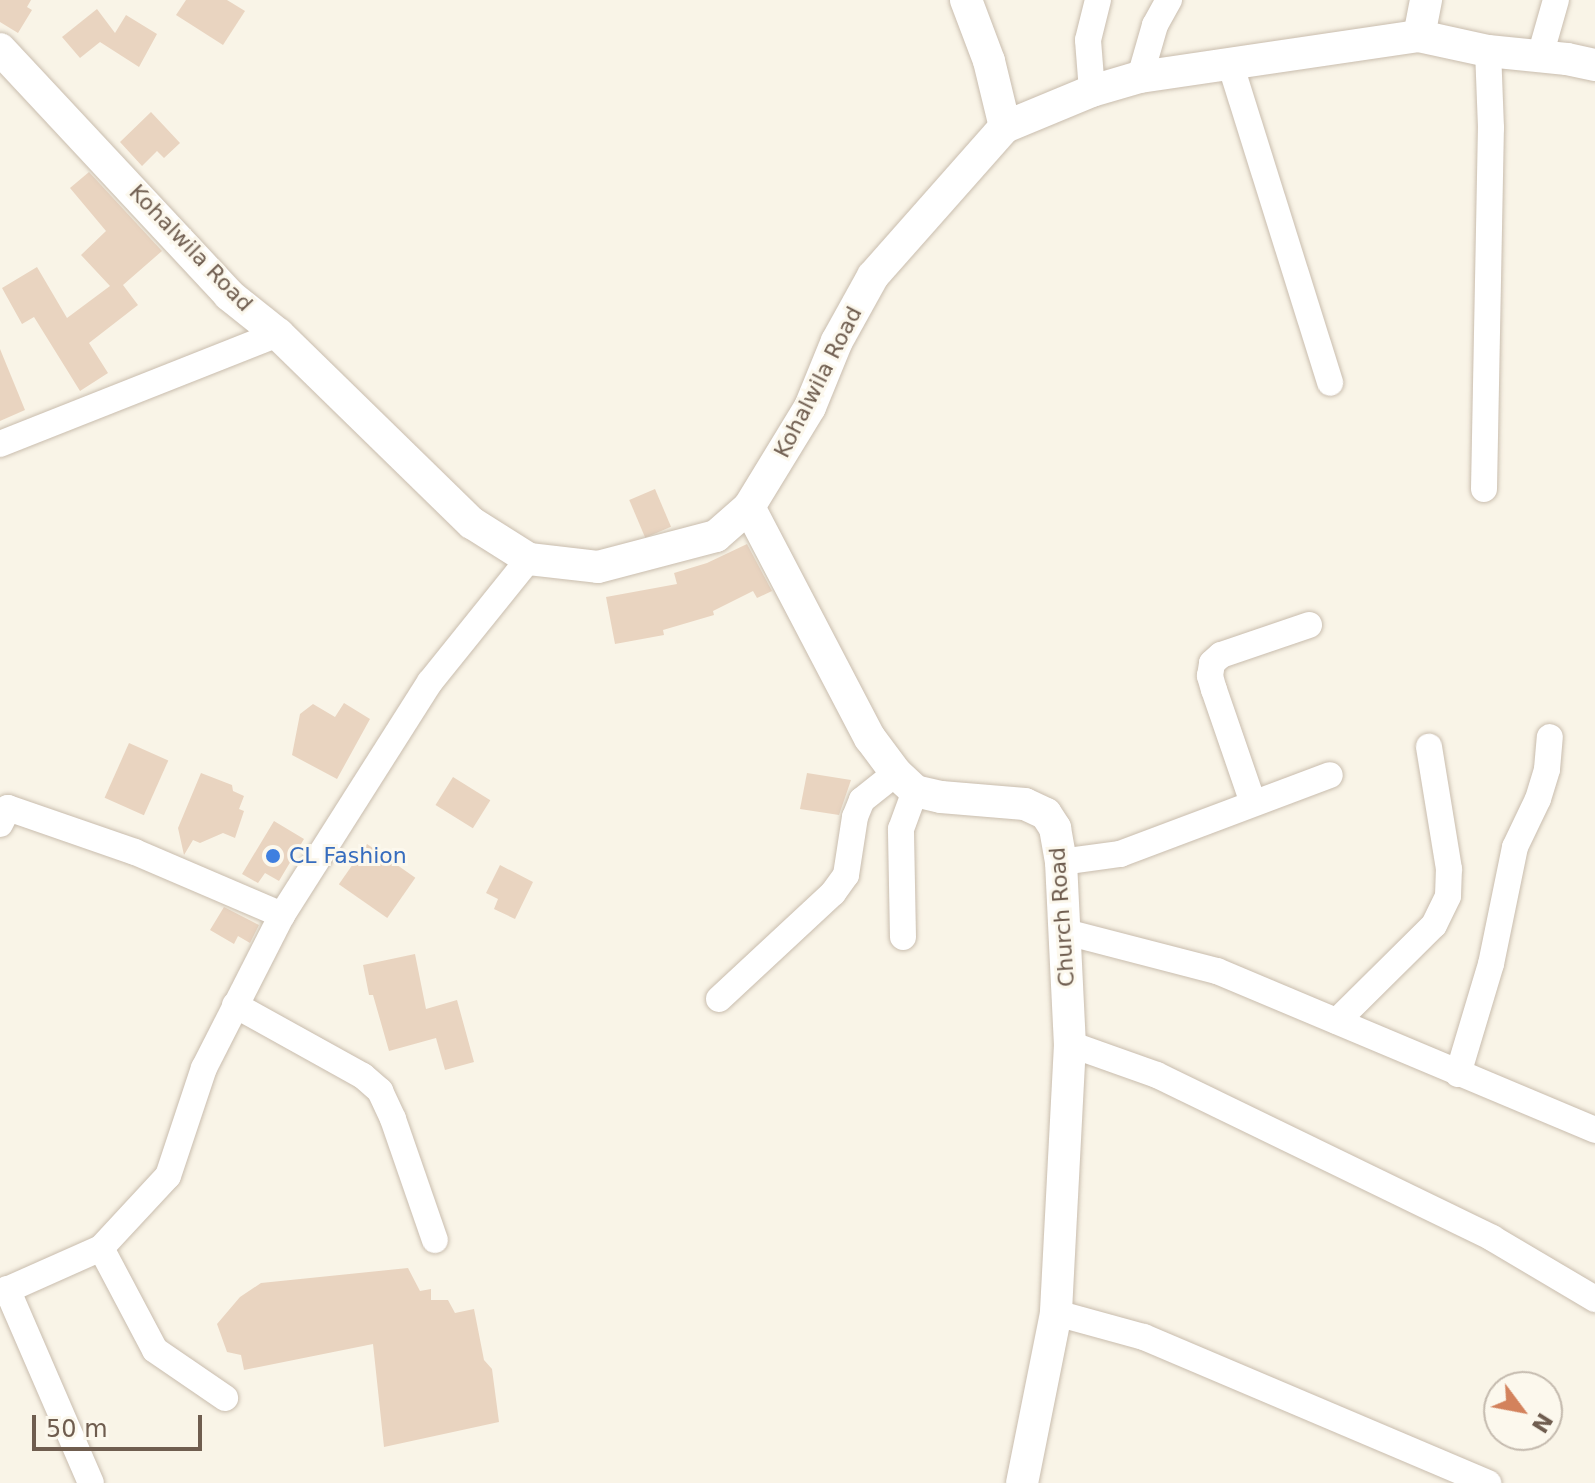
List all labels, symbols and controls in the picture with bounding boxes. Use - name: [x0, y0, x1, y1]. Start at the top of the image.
- street label: Kohalwila Road: [124, 179, 258, 317]
- street label: Kohalwila Road: [769, 302, 867, 462]
- place label: CL Fashion: [289, 843, 407, 869]
- street label: Church Road: [1044, 846, 1080, 988]
- marker: CL Fashion: [264, 847, 282, 865]
- north arrow: [1483, 1371, 1563, 1451]
- scale bar: [36, 1399, 206, 1449]
- text: N: [1527, 1408, 1558, 1437]
- text: 50 m: [46, 1415, 108, 1443]

